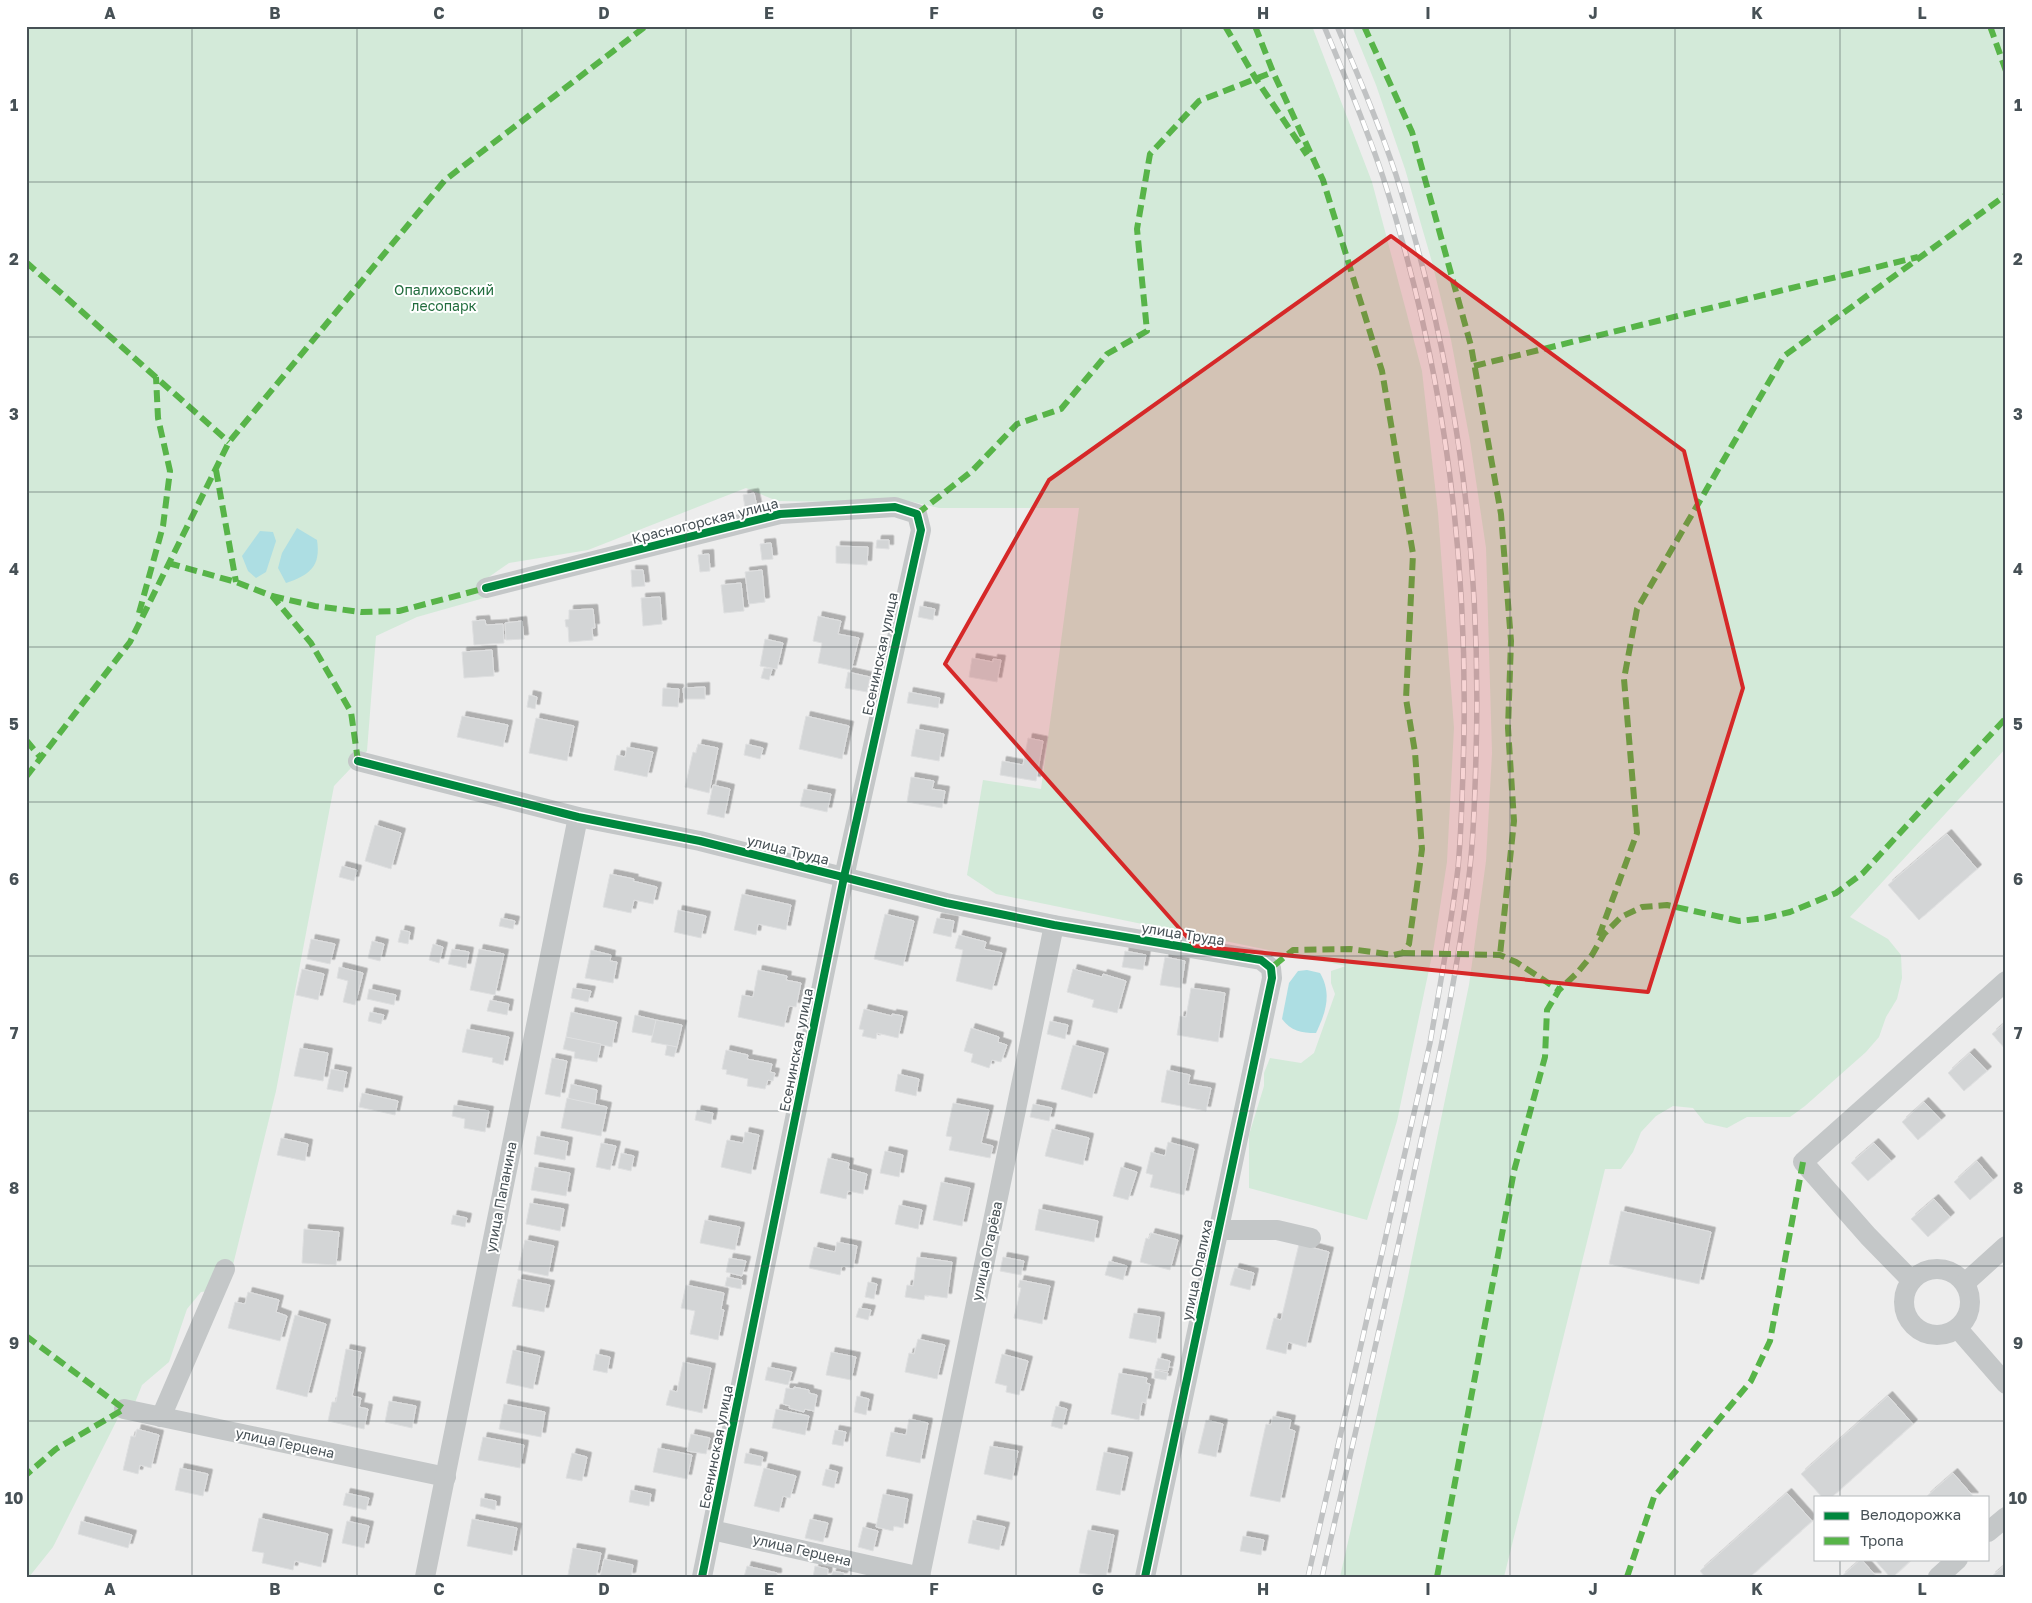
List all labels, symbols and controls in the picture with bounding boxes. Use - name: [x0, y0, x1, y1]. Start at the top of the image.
- text: A: [104, 3, 116, 23]
- text: B: [269, 3, 281, 23]
- text: C: [433, 3, 445, 23]
- text: D: [598, 3, 610, 23]
- text: E: [764, 3, 774, 23]
- text: F: [929, 3, 939, 23]
- text: G: [1092, 3, 1104, 23]
- text: H: [1257, 3, 1269, 23]
- text: I: [1425, 3, 1431, 23]
- text: J: [1588, 3, 1598, 23]
- text: K: [1751, 3, 1763, 23]
- text: L: [1917, 3, 1927, 23]
- text: 1: [10, 95, 18, 115]
- text: 1: [2014, 95, 2022, 115]
- text: 2: [9, 249, 19, 269]
- text: 2: [2013, 249, 2023, 269]
- park label: Опалиховский лесопарк: [394, 281, 494, 314]
- text: 3: [9, 404, 19, 424]
- text: 3: [2013, 404, 2023, 424]
- street label: Красногорская улица: [630, 494, 780, 547]
- text: 4: [9, 559, 19, 579]
- text: 4: [2013, 559, 2023, 579]
- street label: Есенинская улица: [858, 591, 901, 717]
- text: 5: [9, 714, 19, 734]
- text: 5: [2013, 714, 2023, 734]
- street label: улица Труда: [745, 831, 831, 868]
- text: 6: [9, 869, 19, 889]
- text: 6: [2013, 869, 2023, 889]
- street label: улица Труда: [1140, 919, 1226, 948]
- street label: Есенинская улица: [775, 987, 816, 1113]
- text: 7: [10, 1023, 19, 1043]
- text: 7: [2014, 1023, 2023, 1043]
- street label: улица Папанина: [481, 1140, 520, 1254]
- text: 8: [9, 1178, 19, 1198]
- text: 8: [2013, 1178, 2023, 1198]
- street label: улица Огарёва: [968, 1199, 1005, 1302]
- street label: улица Опалиха: [1177, 1218, 1216, 1322]
- text: 9: [9, 1333, 19, 1353]
- text: 9: [2013, 1333, 2023, 1353]
- street label: Есенинская улица: [695, 1384, 736, 1510]
- street label: улица Герцена: [234, 1424, 336, 1461]
- text: 10: [5, 1488, 23, 1508]
- text: 10: [2009, 1488, 2027, 1508]
- legend: [1814, 1496, 1990, 1560]
- text: Велодорожка: [1860, 1505, 1961, 1523]
- street label: улица Герцена: [751, 1530, 853, 1569]
- text: Тропа: [1860, 1531, 1904, 1549]
- text: A: [104, 1579, 116, 1599]
- text: B: [269, 1579, 281, 1599]
- text: C: [433, 1579, 445, 1599]
- text: D: [598, 1579, 610, 1599]
- text: E: [764, 1579, 774, 1599]
- text: F: [929, 1579, 939, 1599]
- text: G: [1092, 1579, 1104, 1599]
- text: H: [1257, 1579, 1269, 1599]
- text: I: [1425, 1579, 1431, 1599]
- text: J: [1588, 1579, 1598, 1599]
- text: K: [1751, 1579, 1763, 1599]
- text: L: [1917, 1579, 1927, 1599]

